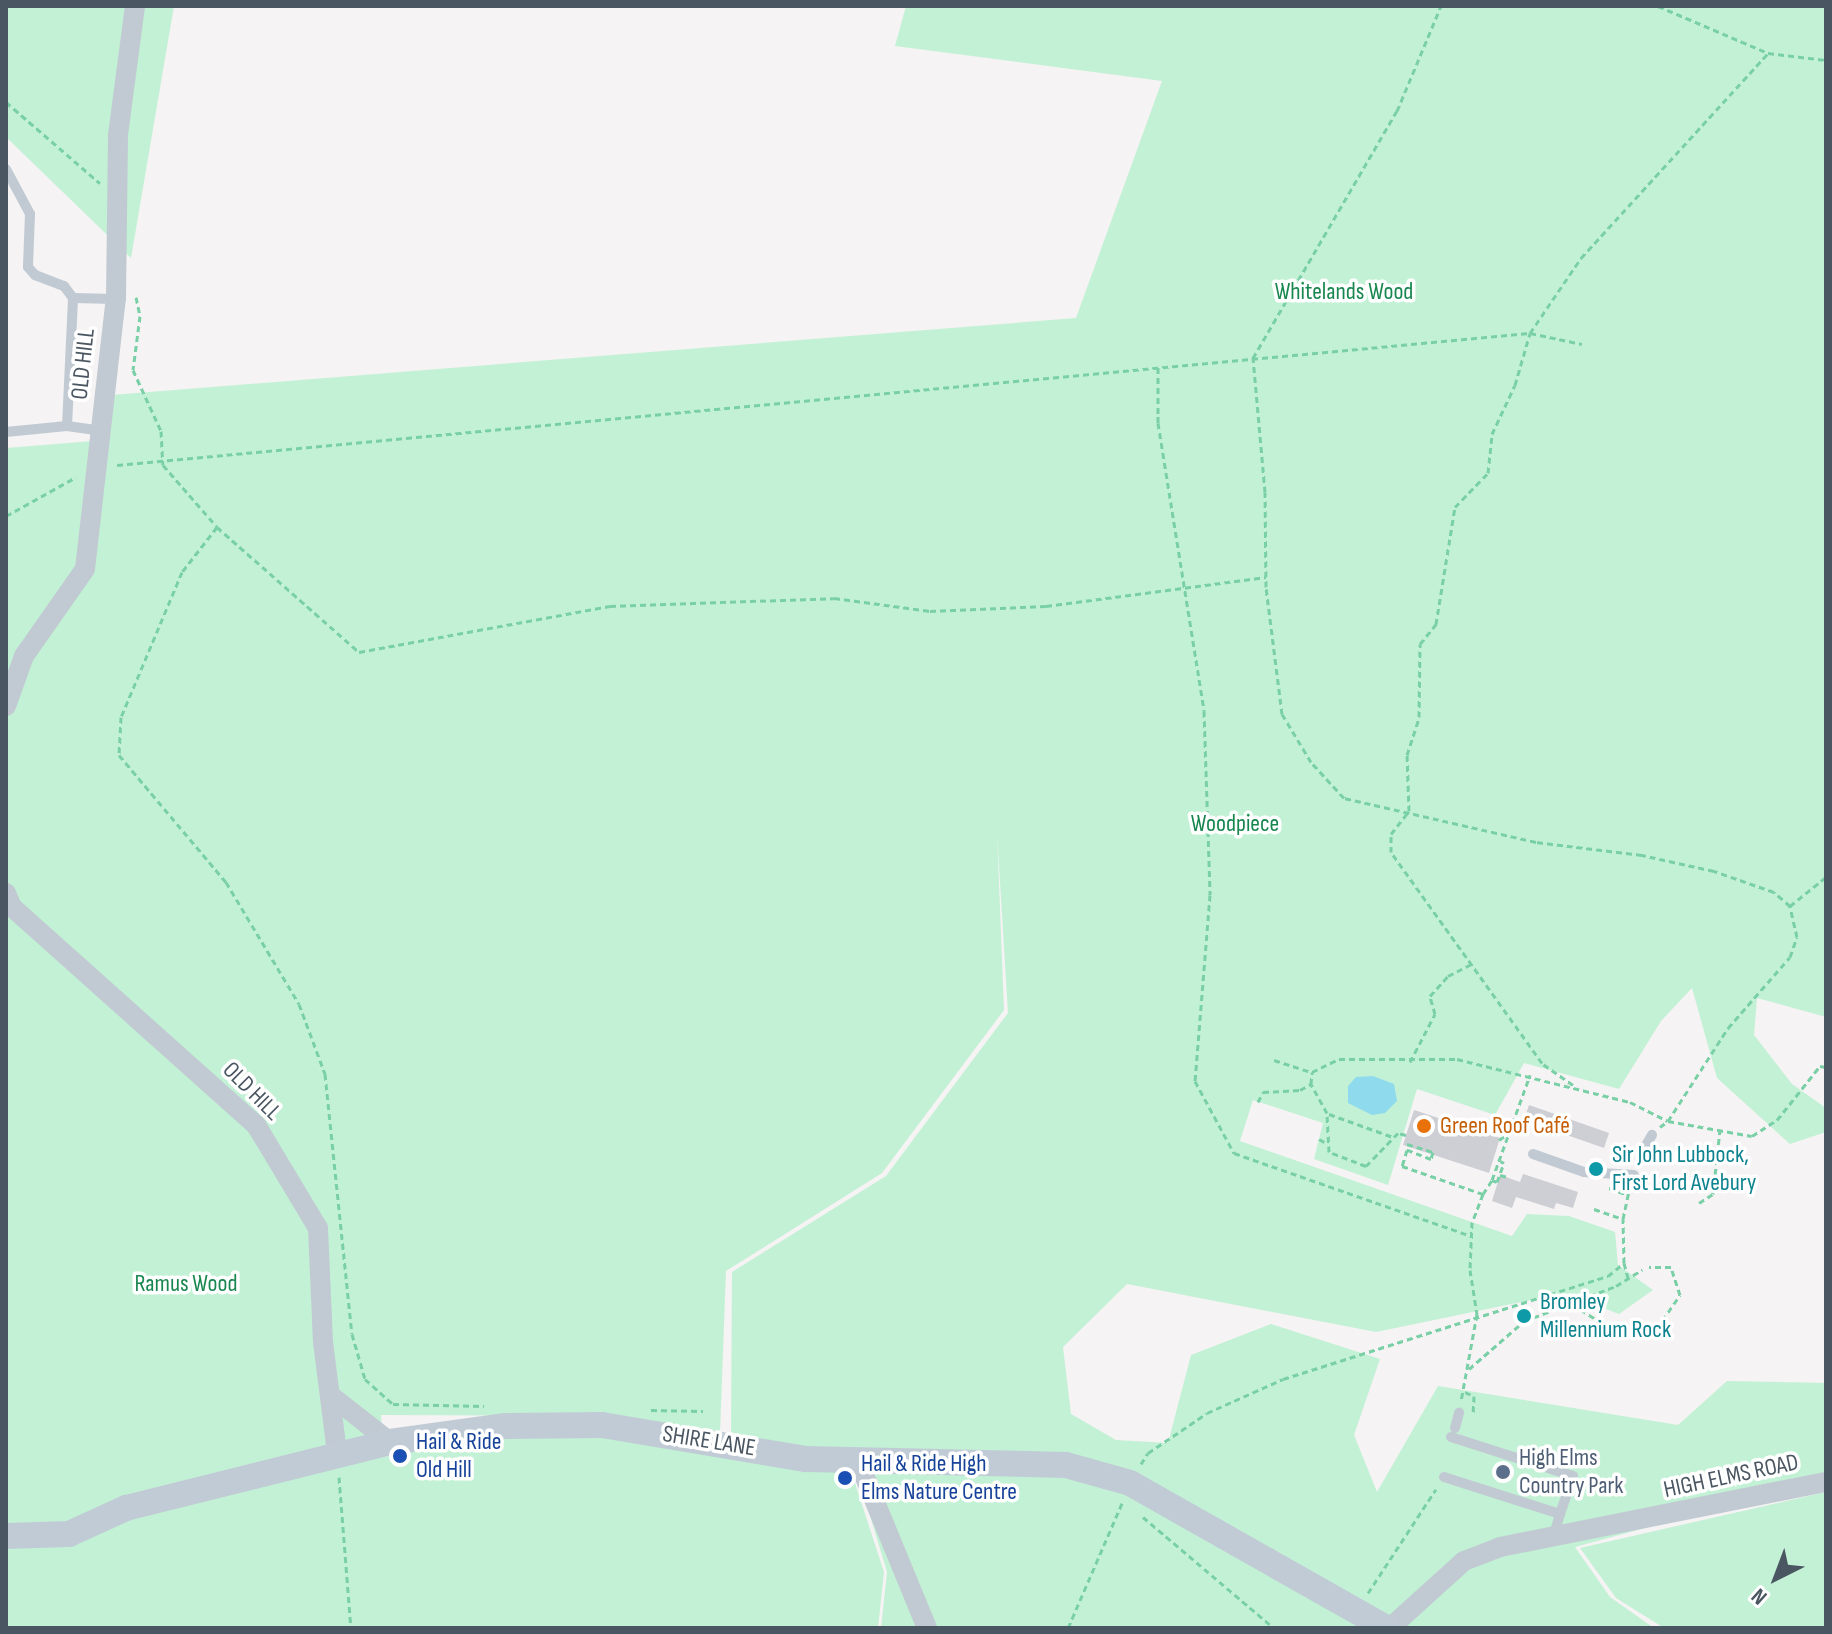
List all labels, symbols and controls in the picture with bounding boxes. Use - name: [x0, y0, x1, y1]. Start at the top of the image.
- park label: Whitelands Wood: [1275, 278, 1413, 306]
- street label: OLD HILL: [65, 327, 101, 401]
- park label: Woodpiece: [1191, 810, 1279, 838]
- street label: OLD HILL: [217, 1056, 287, 1126]
- place label: Green Roof Café: [1440, 1112, 1570, 1140]
- marker: Green Roof Café: [1415, 1117, 1433, 1135]
- place label: Sir John Lubbock, First Lord Avebury: [1612, 1141, 1756, 1197]
- marker: Sir John Lubbock, First Lord Avebury: [1587, 1160, 1605, 1178]
- park label: Ramus Wood: [134, 1270, 238, 1298]
- place label: Bromley Millennium Rock: [1540, 1288, 1671, 1344]
- marker: Bromley Millennium Rock: [1515, 1307, 1533, 1325]
- street label: SHIRE LANE: [661, 1419, 757, 1463]
- place label: Hail & Ride Old Hill: [416, 1428, 501, 1484]
- place label: High Elms Country Park: [1519, 1444, 1623, 1500]
- marker: Hail & Ride Old Hill: [391, 1447, 409, 1465]
- street label: HIGH ELMS ROAD: [1661, 1448, 1801, 1504]
- place label: Hail & Ride High Elms Nature Centre: [861, 1450, 1017, 1506]
- marker: High Elms Country Park: [1494, 1463, 1512, 1481]
- marker: Hail & Ride High Elms Nature Centre: [836, 1469, 854, 1487]
- north arrow: [1736, 1538, 1816, 1618]
- text: N: [1746, 1582, 1773, 1610]

